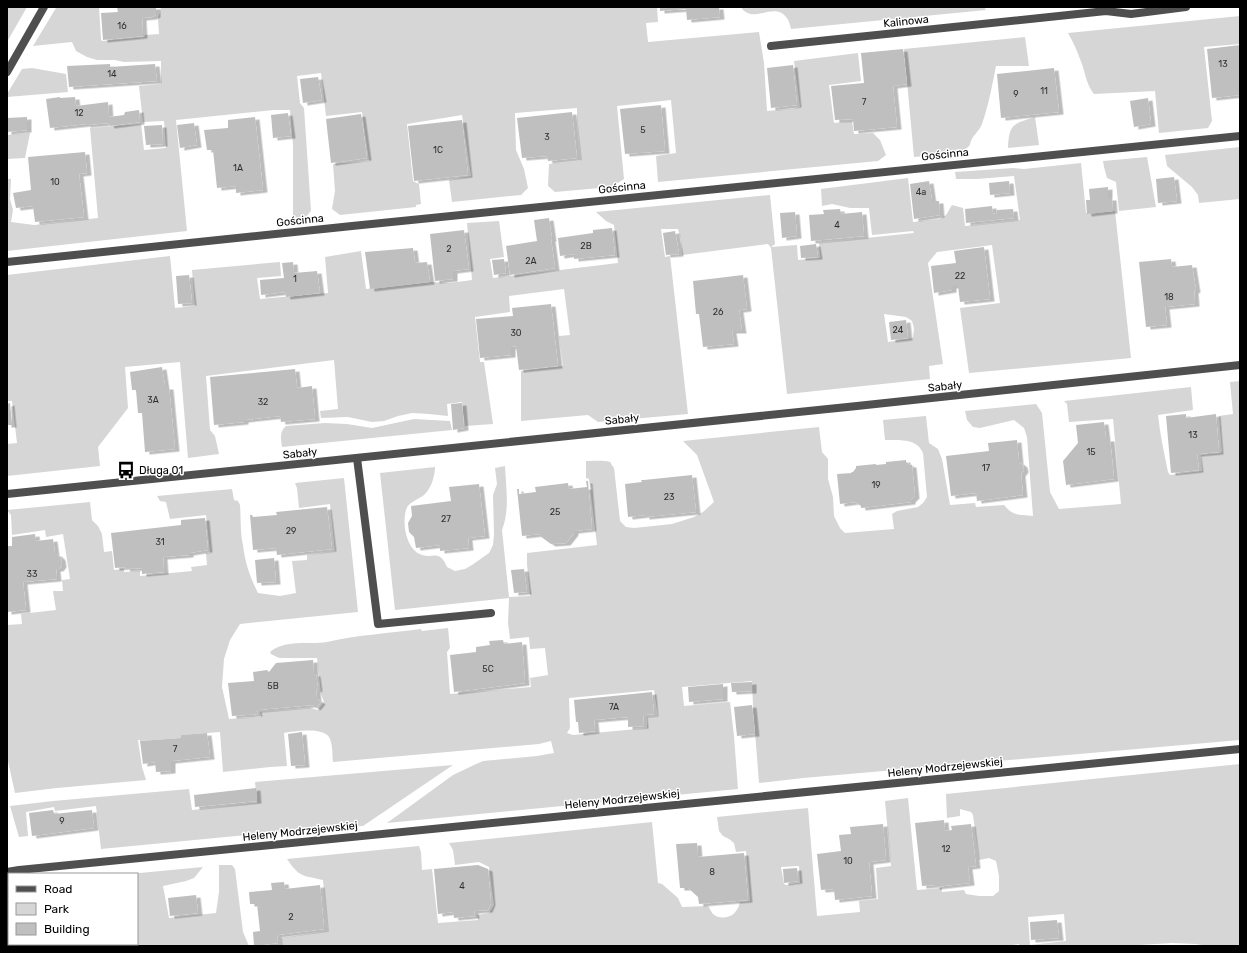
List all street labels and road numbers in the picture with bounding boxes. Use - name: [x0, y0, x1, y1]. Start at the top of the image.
- street label: Kalinowa: [883, 13, 929, 30]
- street label: Gościnna: [921, 146, 969, 163]
- street label: Gościnna: [598, 179, 646, 196]
- street label: Gościnna: [276, 212, 324, 229]
- street label: Sabały: [927, 378, 963, 395]
- street label: Sabały: [604, 411, 640, 428]
- street label: Sabały: [282, 445, 318, 462]
- street label: Heleny Modrzejewskiej: [887, 755, 1003, 780]
- street label: Heleny Modrzejewskiej: [564, 787, 680, 812]
- street label: Heleny Modrzejewskiej: [242, 819, 358, 844]

